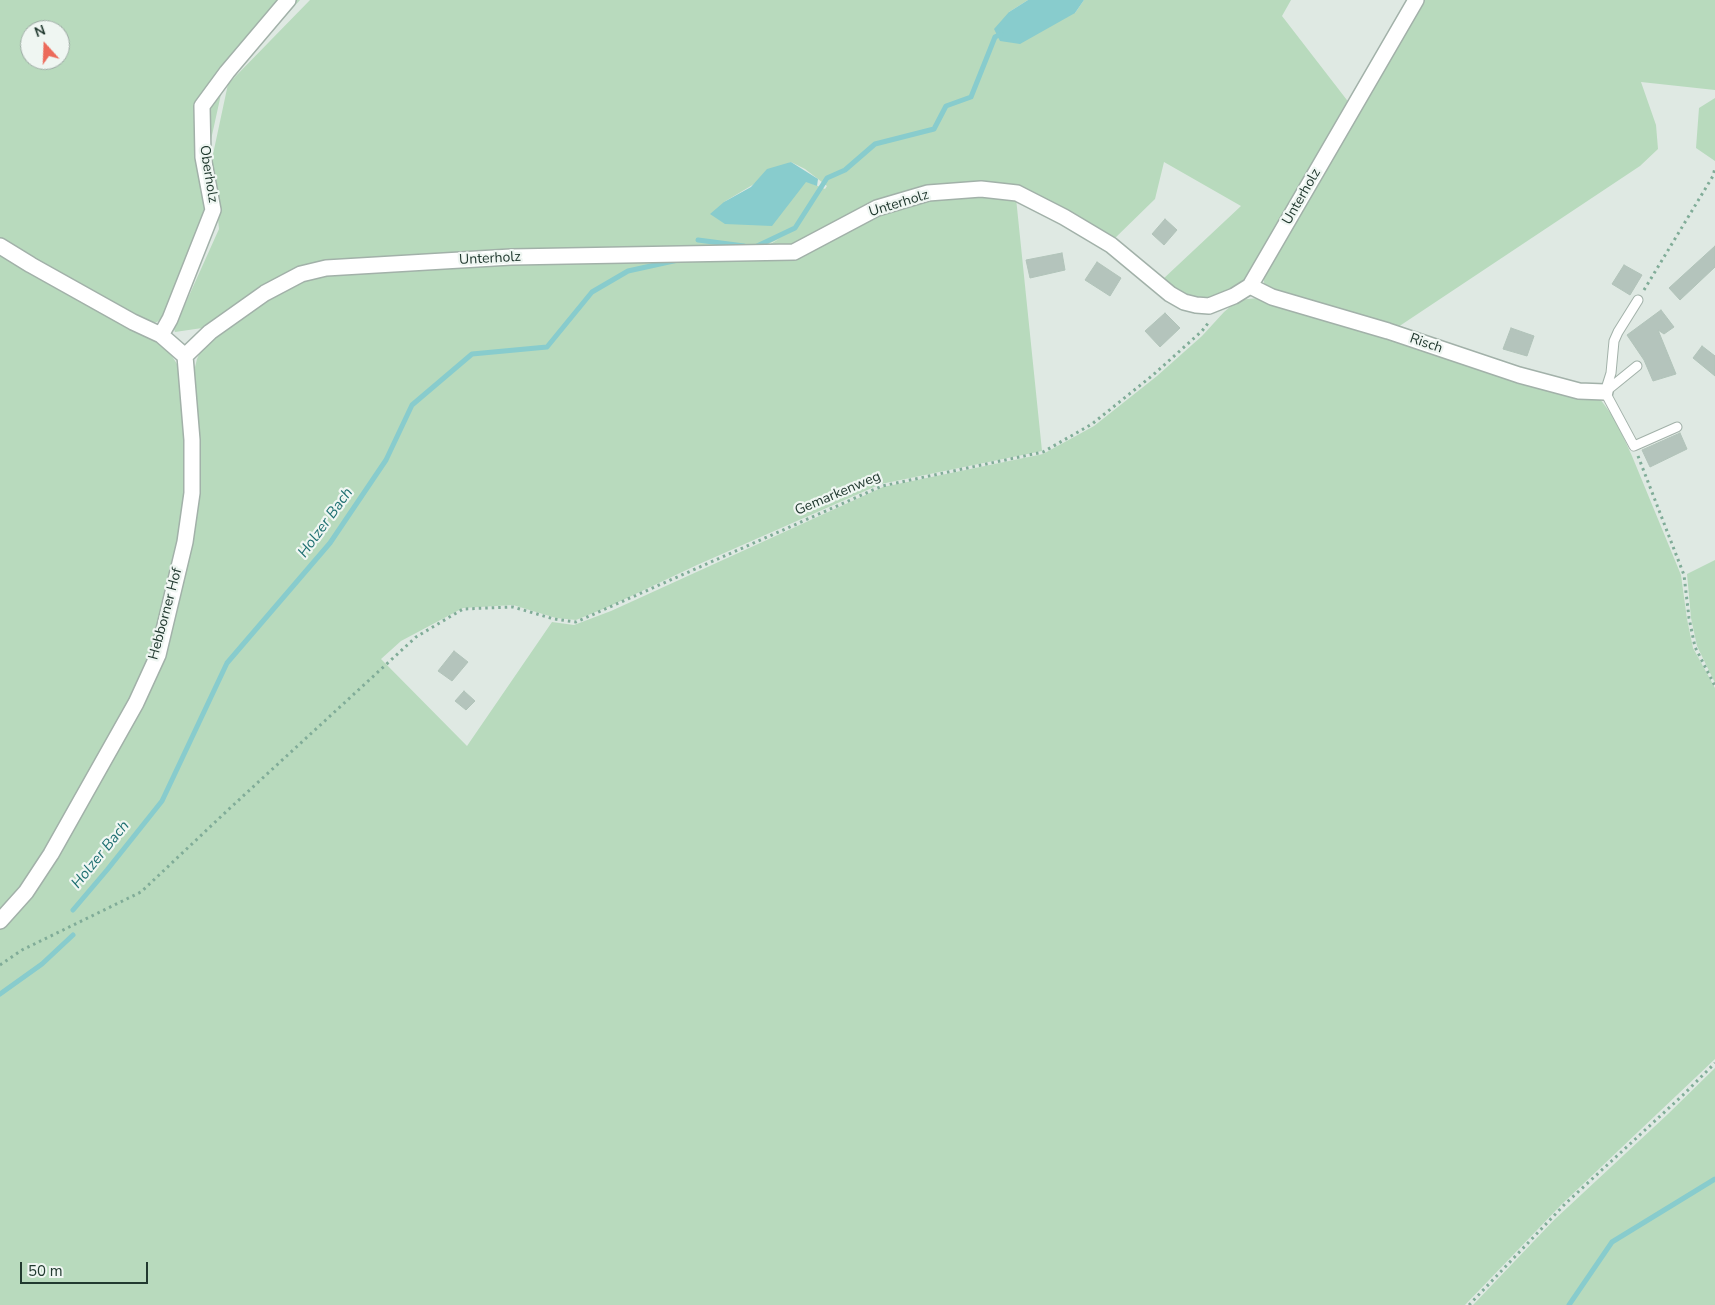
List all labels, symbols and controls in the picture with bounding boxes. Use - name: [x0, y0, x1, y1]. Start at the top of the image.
- north arrow: [20, 20, 70, 70]
- text: N: [32, 21, 48, 42]
- street label: Oberholz: [195, 144, 221, 204]
- street label: Unterholz: [1279, 166, 1325, 228]
- street label: Unterholz: [867, 187, 931, 221]
- street label: Unterholz: [459, 249, 521, 269]
- street label: Risch: [1407, 331, 1445, 357]
- street label: Gemarkenweg: [793, 468, 883, 520]
- water label: Holzer Bach: [295, 485, 357, 561]
- street label: Hebborner Hof: [146, 566, 186, 662]
- water label: Holzer Bach: [68, 818, 134, 892]
- scale bar: [22, 1252, 150, 1284]
- text: 50 m: [28, 1261, 63, 1281]

